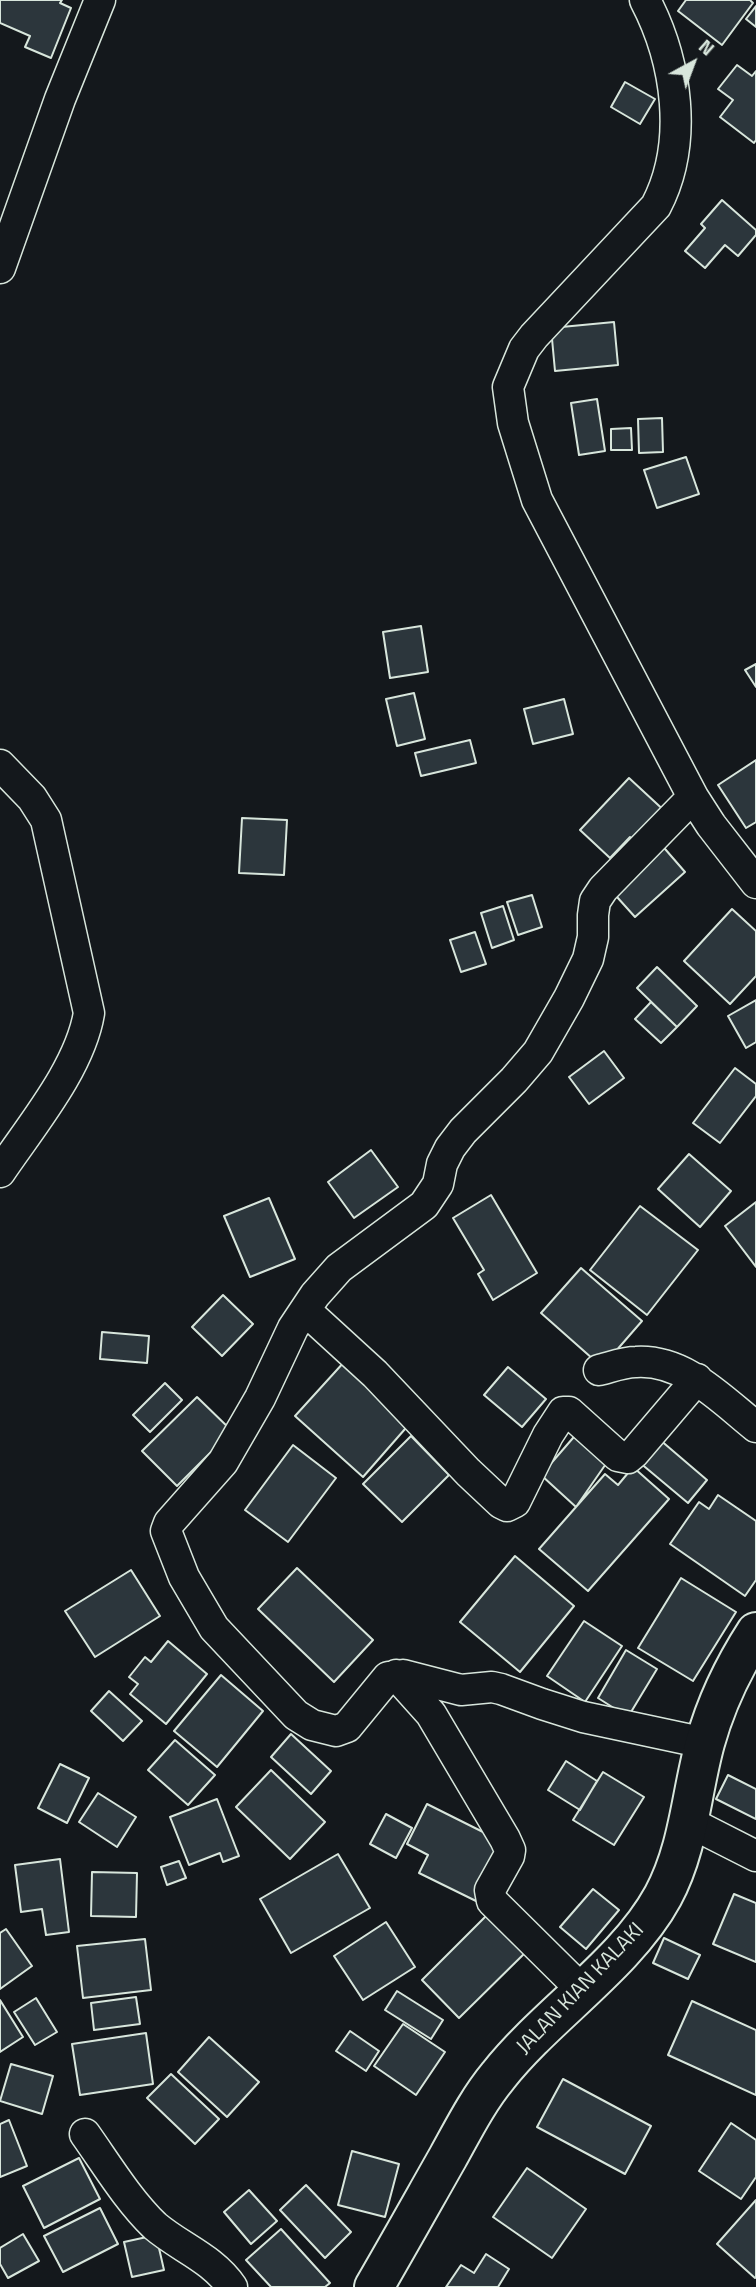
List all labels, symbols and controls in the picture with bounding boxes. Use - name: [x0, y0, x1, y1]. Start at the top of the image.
- north arrow: [658, 28, 728, 98]
- text: N: [693, 32, 722, 62]
- street label: JALAN KIAN KALAKI: [512, 1918, 650, 2060]

